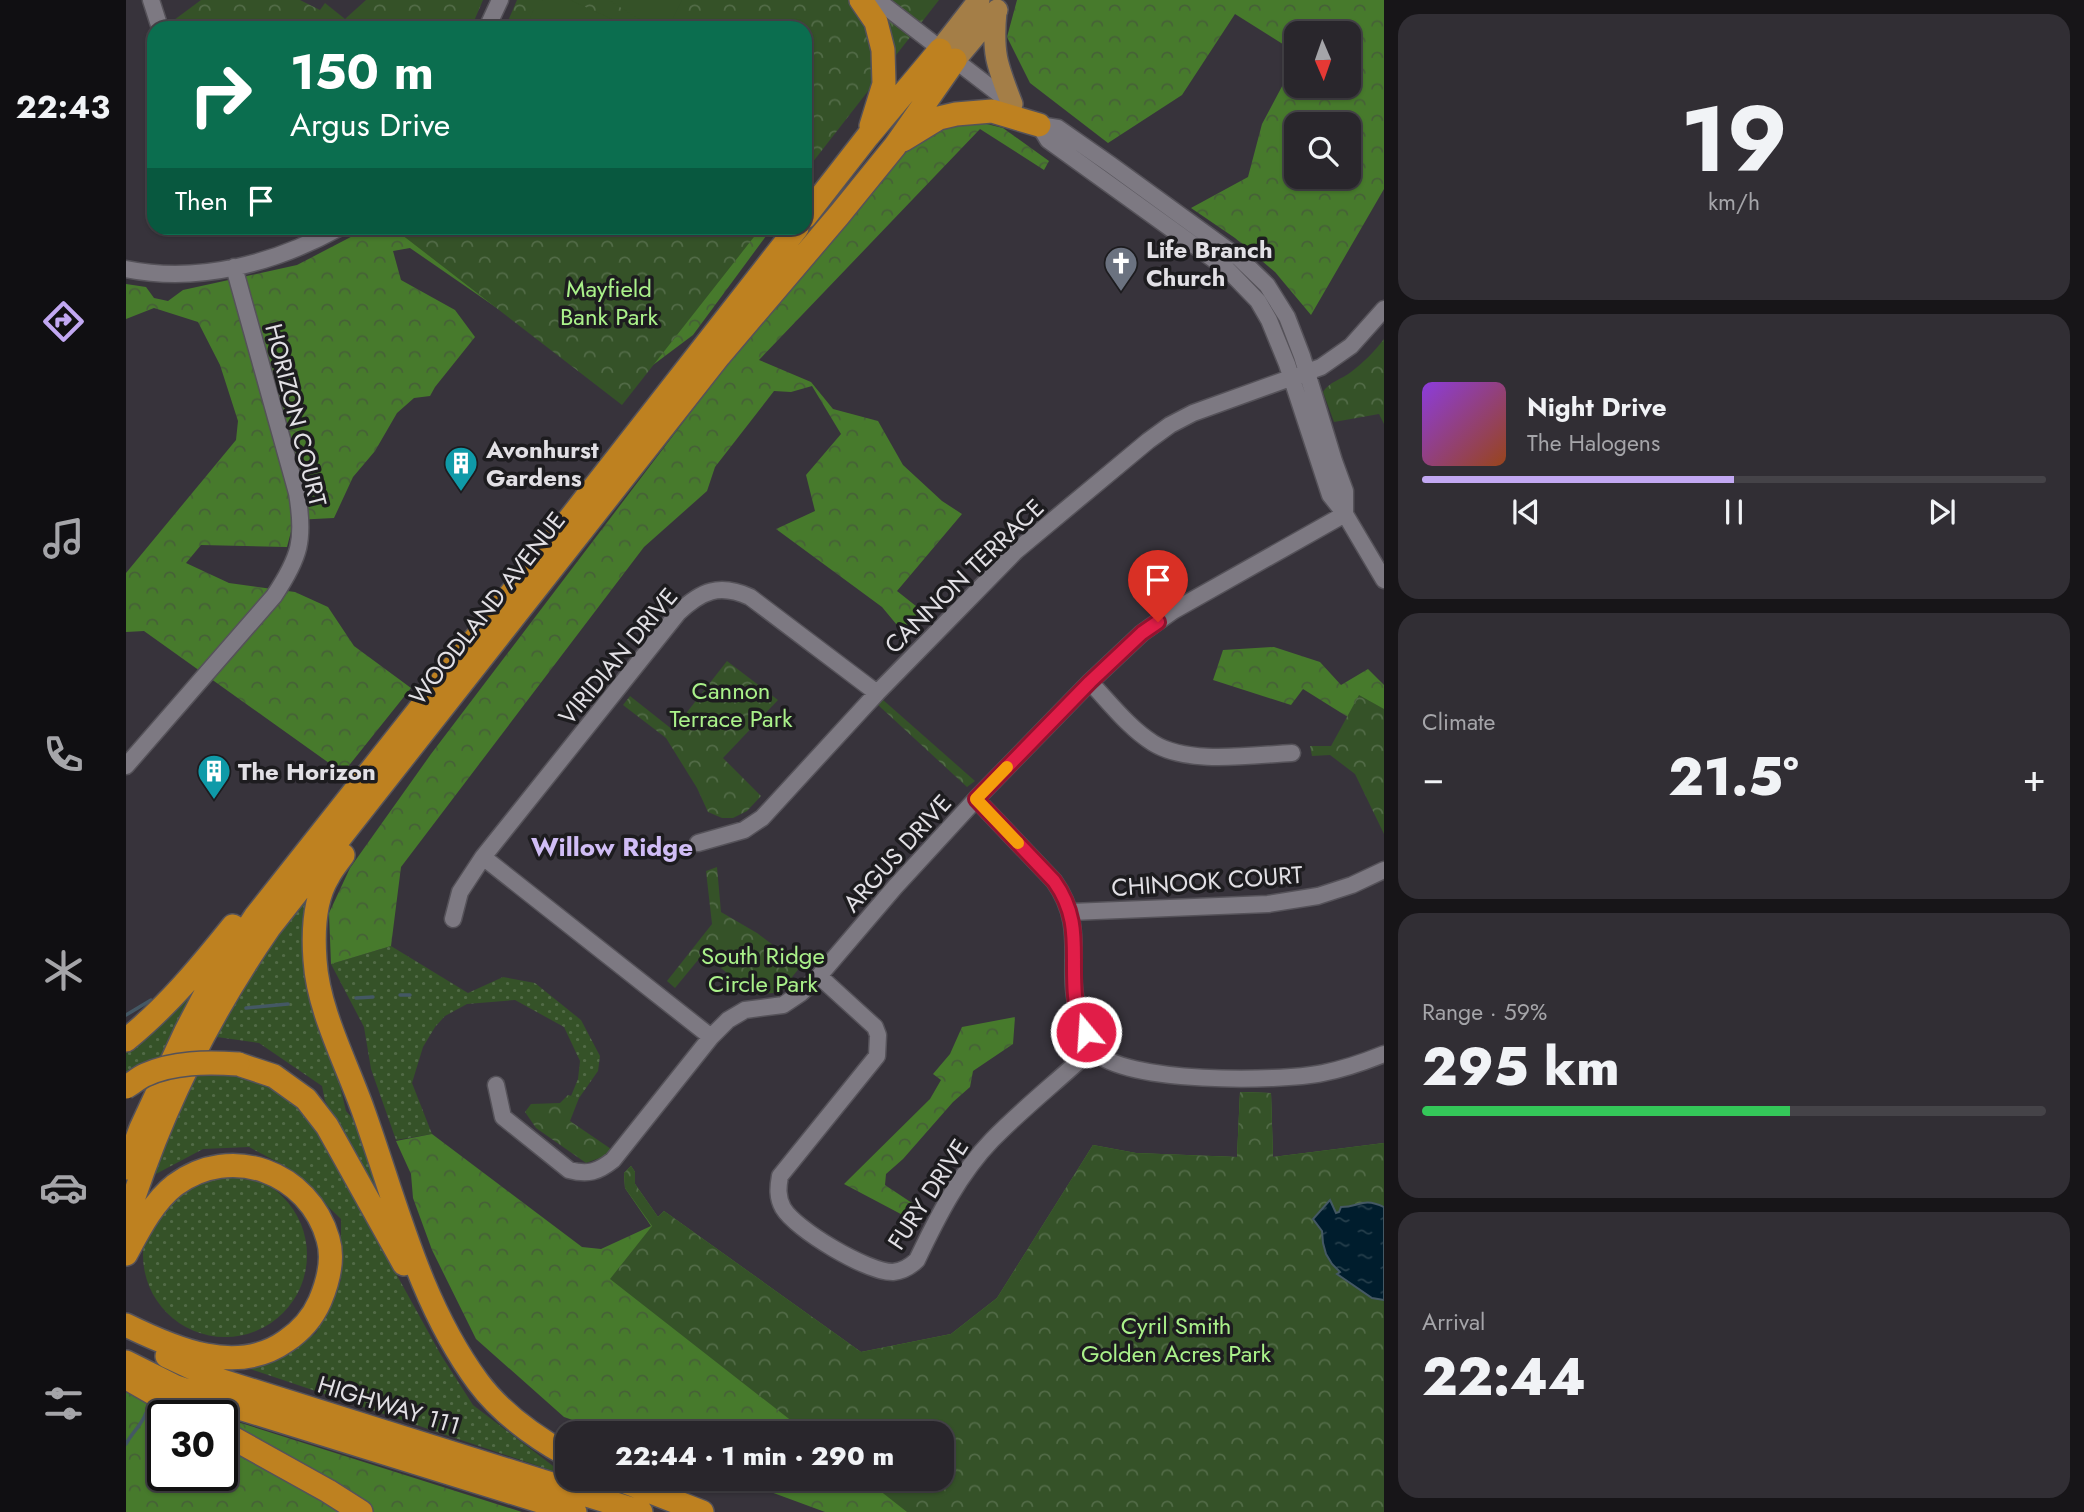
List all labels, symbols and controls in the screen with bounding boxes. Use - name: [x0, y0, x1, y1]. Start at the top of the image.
- north arrow: [1284, 21, 1362, 98]
- map controls: [1284, 21, 1361, 189]
- text: 150 m: [290, 37, 434, 107]
- icon: right: [175, 49, 266, 140]
- text: 19: [1680, 74, 1788, 205]
- text: 22:43: [16, 84, 110, 130]
- text: Argus Drive: [290, 102, 450, 148]
- button: search: [1284, 112, 1361, 189]
- text: Then: [175, 182, 228, 220]
- icon: arrive: [242, 182, 280, 220]
- text: km/h: [1708, 185, 1760, 219]
- place label: Life Branch Church: [1146, 232, 1273, 295]
- church icon: Life Branch Church: [1102, 244, 1140, 293]
- park label: Mayfield Bank Park: [560, 271, 658, 334]
- icon: directions: [39, 297, 88, 346]
- street label: HORIZON COURT: [256, 320, 336, 510]
- text: Night Drive: [1527, 388, 1667, 426]
- text: The Halogens: [1527, 426, 1660, 460]
- place label: Avonhurst Gardens: [485, 432, 599, 495]
- building icon: Avonhurst Gardens: [442, 444, 480, 493]
- street label: CANNON TERRACE: [876, 491, 1052, 661]
- icon: previous: [1507, 493, 1545, 531]
- icon: pause: [1715, 493, 1753, 531]
- icon: next: [1923, 493, 1961, 531]
- street label: WOODLAND AVENUE: [400, 504, 574, 712]
- icon: music: [39, 514, 88, 563]
- pin: [1128, 550, 1188, 622]
- icon: arrive: [1139, 561, 1177, 599]
- street label: VIRIDIAN DRIVE: [550, 580, 686, 732]
- park label: Cannon Terrace Park: [670, 673, 793, 736]
- text: Climate: [1422, 705, 1495, 739]
- icon: phone: [39, 730, 88, 779]
- text: 21.5°: [1668, 739, 1799, 815]
- text: −: [1422, 750, 1444, 805]
- text: +: [2023, 750, 2046, 805]
- building icon: The Horizon: [195, 752, 233, 801]
- place label: The Horizon: [238, 754, 376, 789]
- street label: ARGUS DRIVE: [835, 786, 959, 920]
- district label: Willow Ridge: [531, 828, 693, 866]
- street label: CHINOOK COURT: [1110, 857, 1304, 905]
- park label: South Ridge Circle Park: [701, 938, 825, 1001]
- icon: climate: [39, 946, 88, 995]
- position arrow: [1049, 995, 1123, 1069]
- text: Range · 59%: [1422, 995, 1547, 1029]
- text: 295 km: [1422, 1029, 1620, 1105]
- street label: FURY DRIVE: [879, 1132, 977, 1256]
- icon: car: [39, 1163, 88, 1212]
- text: Arrival: [1422, 1305, 1485, 1339]
- park label: Cyril Smith Golden Acres Park: [1081, 1308, 1272, 1371]
- text: 22:44: [1422, 1339, 1586, 1415]
- street label: HIGHWAY 111: [313, 1367, 465, 1443]
- icon: filters: [39, 1379, 88, 1428]
- speed limit sign: 30: [147, 1400, 238, 1491]
- text: 22:44 · 1 min · 290 m: [615, 1437, 894, 1475]

